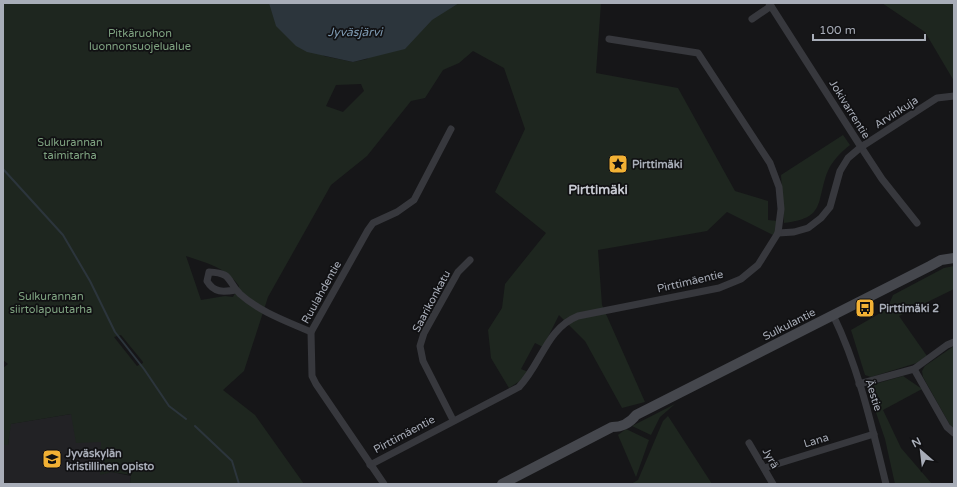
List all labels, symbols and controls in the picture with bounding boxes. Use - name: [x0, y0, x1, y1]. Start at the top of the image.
- scale bar: [813, 16, 925, 42]
- text: 100 m: [819, 23, 856, 37]
- water label: Jyväsjärvi: [328, 25, 384, 39]
- park label: Pitkäruohon luonnonsuojelualue: [89, 27, 191, 53]
- street label: Jokivarrentie: [826, 78, 873, 141]
- street label: Arvinkuja: [872, 94, 920, 131]
- park label: Sulkurannan taimitarha: [37, 136, 103, 162]
- place icon: Pirttimäki: [607, 153, 629, 175]
- place label: Pirttimäki: [632, 158, 683, 171]
- district label: Pirttimäki: [568, 182, 628, 198]
- street label: Ruulahdentie: [299, 259, 344, 326]
- street label: Saarikonkatu: [410, 268, 453, 334]
- street label: Pirttimäentie: [656, 268, 725, 295]
- park label: Sulkurannan siirtolapuutarha: [10, 290, 92, 316]
- bus stop icon: Pirttimäki 2: [854, 297, 876, 319]
- place label: Pirttimäki 2: [879, 302, 939, 315]
- street label: Sulkulantie: [761, 306, 818, 343]
- street label: Äestie: [863, 378, 885, 413]
- street label: Pirttimäentie: [371, 413, 437, 456]
- street label: Lana: [802, 431, 830, 450]
- north arrow: [901, 431, 941, 471]
- text: N: [910, 435, 923, 450]
- street label: Jyrä: [760, 446, 782, 471]
- place label: Jyväskylän kristillinen opisto: [65, 447, 155, 474]
- school or university icon: Jyväskylän kristillinen opisto: [41, 448, 63, 470]

